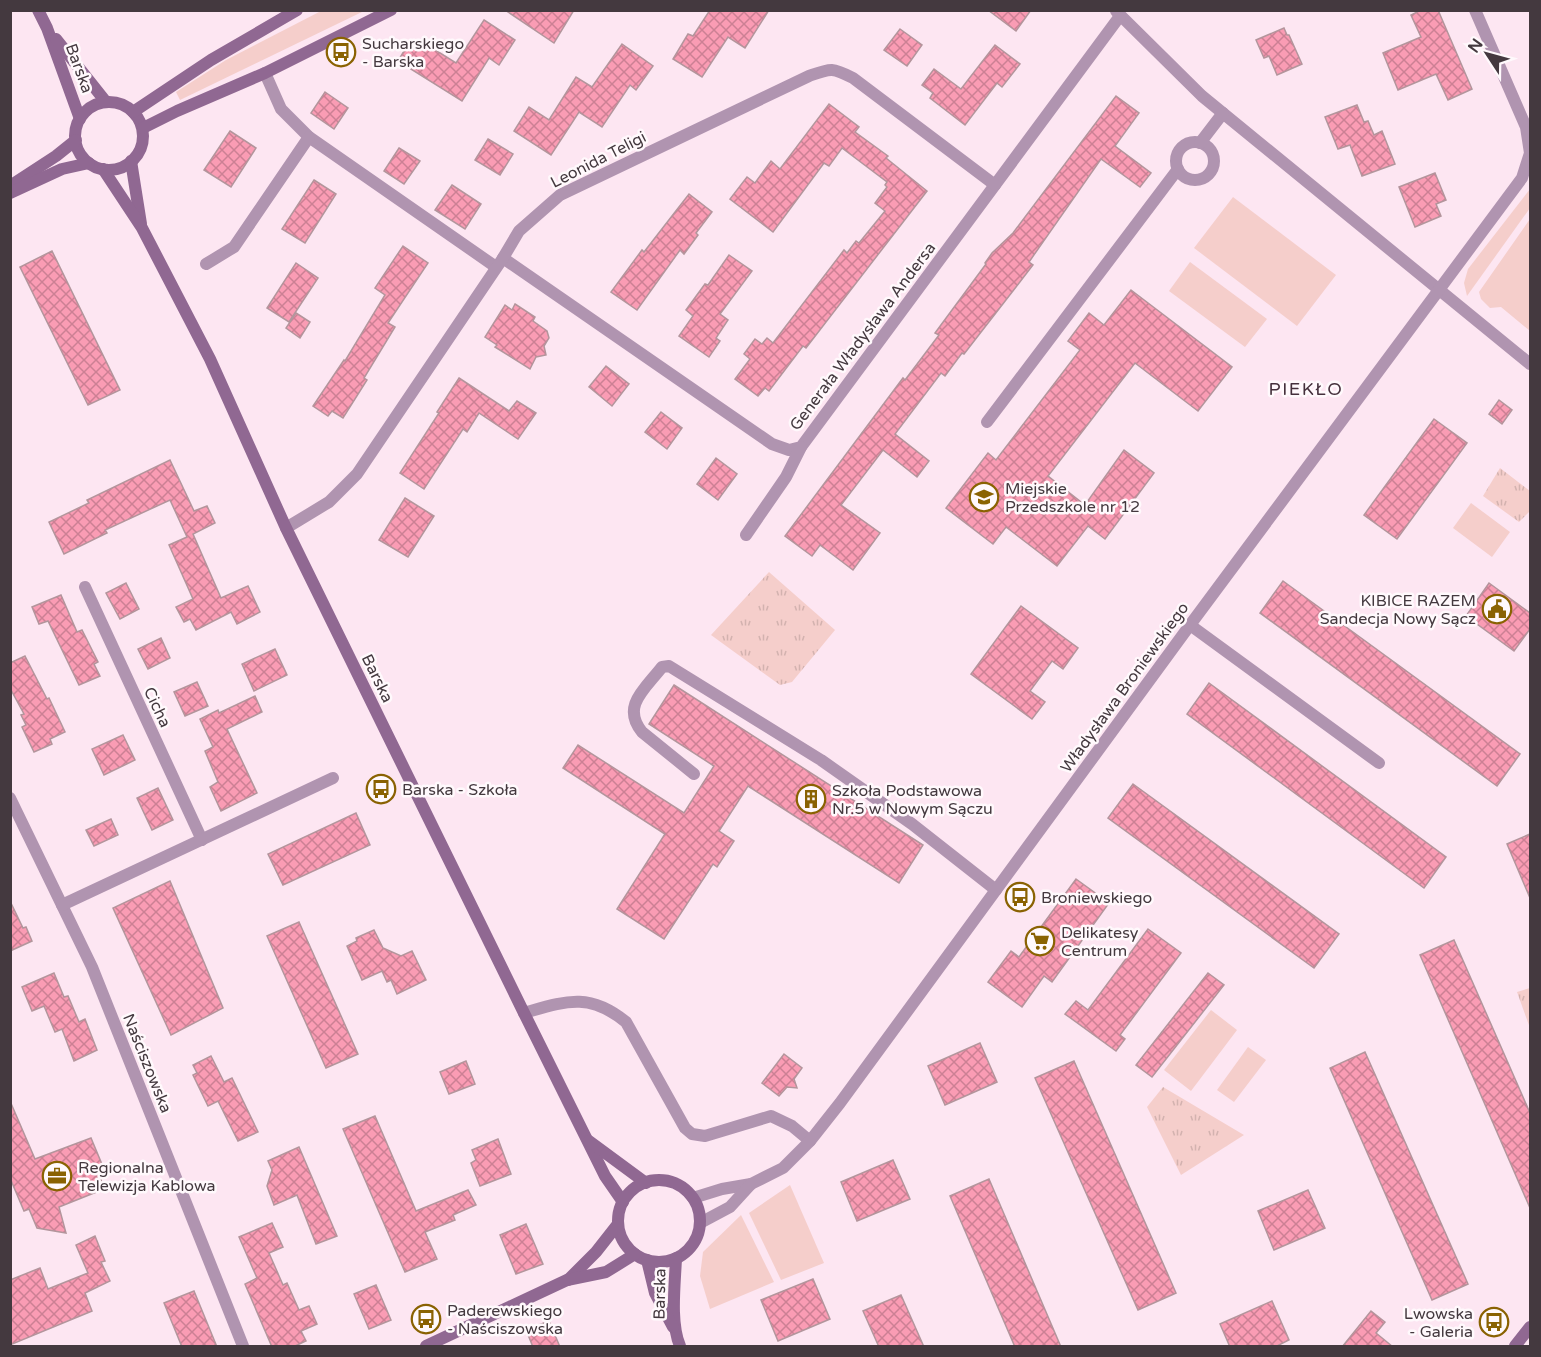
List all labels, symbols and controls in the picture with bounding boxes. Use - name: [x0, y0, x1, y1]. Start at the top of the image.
- north arrow: [1457, 24, 1517, 84]
- place label: Sucharskiego - Barska: [362, 34, 464, 72]
- text: N: [1464, 35, 1488, 57]
- bus stop icon: Sucharskiego - Barska: [325, 36, 357, 68]
- street label: Barska: [61, 41, 97, 96]
- street label: Leonida Teligi: [547, 127, 650, 193]
- street label: Generała Władysława Andersa: [786, 239, 940, 435]
- district label: PIEKŁO: [1269, 378, 1343, 400]
- place label: Miejskie Przedszkole nr 12: [1005, 479, 1140, 517]
- school or university icon: Miejskie Przedszkole nr 12: [968, 481, 1000, 513]
- place label: KIBICE RAZEM Sandecja Nowy Sącz: [1320, 591, 1476, 629]
- public building icon: KIBICE RAZEM Sandecja Nowy Sącz: [1481, 593, 1513, 625]
- street label: Władysława Broniewskiego: [1056, 599, 1193, 777]
- street label: Barska: [357, 651, 397, 706]
- street label: Cicha: [139, 684, 175, 731]
- bus stop icon: Barska - Szkoła: [365, 773, 397, 805]
- place label: Barska - Szkoła: [402, 780, 518, 800]
- place label: Szkoła Podstawowa Nr.5 w Nowym Sączu: [832, 781, 993, 819]
- building icon: Szkoła Podstawowa Nr.5 w Nowym Sączu: [795, 783, 827, 815]
- bus stop icon: Broniewskiego: [1004, 881, 1036, 913]
- place label: Broniewskiego: [1041, 888, 1152, 908]
- place label: Delikatesy Centrum: [1061, 923, 1139, 961]
- supermarket icon: Delikatesy Centrum: [1024, 925, 1056, 957]
- street label: Naściszowska: [118, 1011, 176, 1116]
- place label: Regionalna Telewizja Kablowa: [78, 1158, 216, 1196]
- office icon: Regionalna Telewizja Kablowa: [41, 1160, 73, 1192]
- street label: Barska: [650, 1268, 670, 1320]
- place label: Paderewskiego - Naściszowska: [447, 1301, 563, 1339]
- bus stop icon: Paderewskiego - Naściszowska: [410, 1303, 442, 1335]
- place label: Lwowska - Galeria: [1404, 1304, 1473, 1342]
- bus stop icon: Lwowska - Galeria: [1478, 1306, 1510, 1338]

